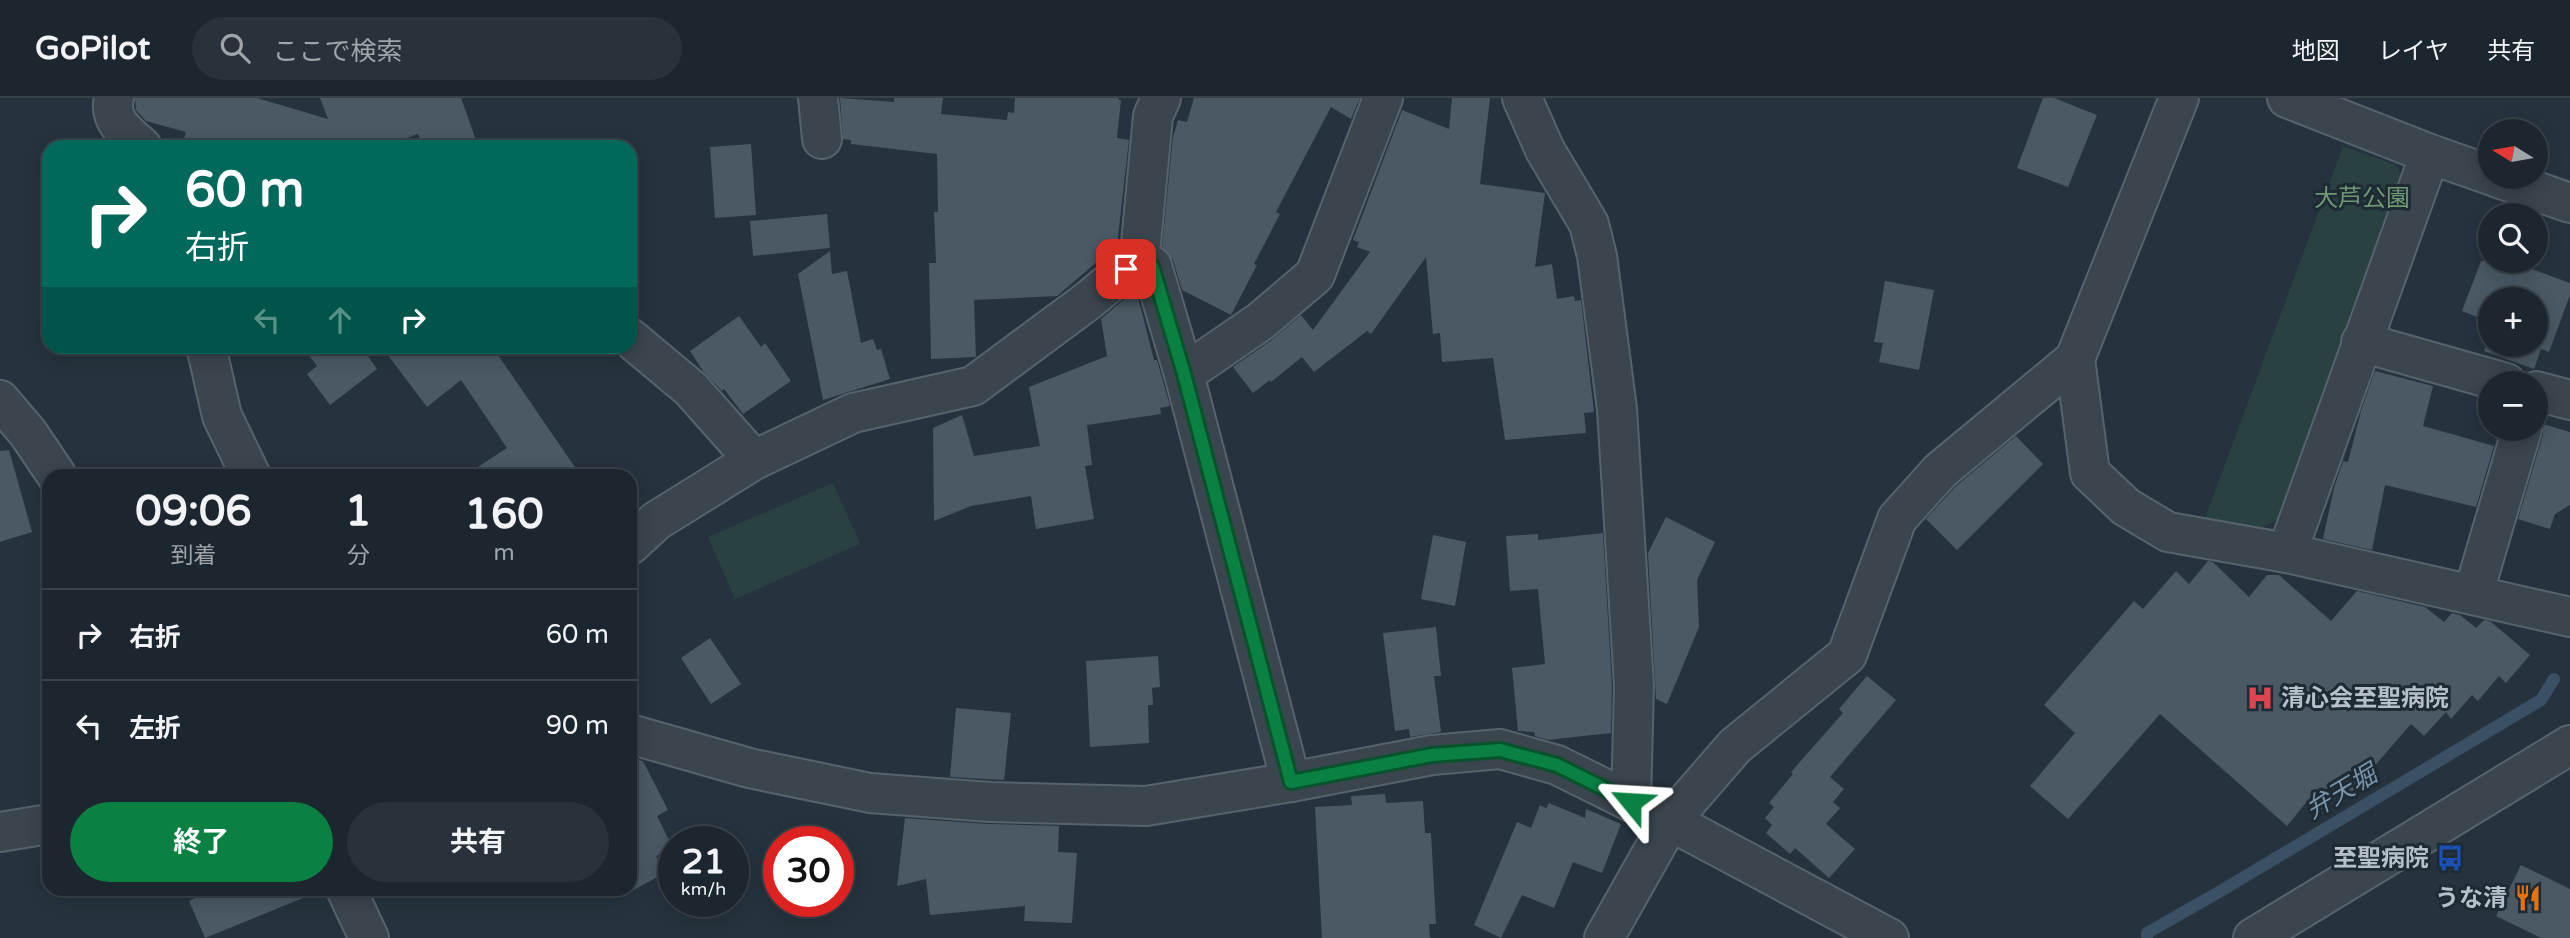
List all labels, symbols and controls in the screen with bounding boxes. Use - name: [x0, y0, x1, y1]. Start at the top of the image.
- search box: [192, 17, 682, 80]
- text: GoPilot: [35, 29, 150, 68]
- icon: search: [216, 29, 254, 67]
- text: ここで検索: [272, 36, 402, 67]
- text: 地図: [2292, 37, 2340, 66]
- text: レイヤ: [2378, 37, 2449, 66]
- text: 共有: [2487, 37, 2535, 66]
- north arrow: [2478, 119, 2548, 189]
- map controls: [2478, 119, 2548, 441]
- text: 60 m: [185, 161, 304, 220]
- icon: right: [70, 168, 161, 259]
- park label: 大芦公園: [2314, 184, 2410, 213]
- button: search: [2478, 203, 2548, 273]
- text: 右折: [185, 229, 249, 267]
- pin: [1096, 239, 1156, 299]
- icon: arrive: [1107, 250, 1145, 288]
- button: +: [2478, 287, 2548, 357]
- icon: left: [248, 301, 286, 339]
- icon: ahead: [321, 301, 359, 339]
- icon: right: [394, 301, 432, 339]
- button: −: [2478, 371, 2548, 441]
- text: 09:06: [135, 486, 252, 537]
- text: 1: [345, 486, 371, 537]
- text: 160: [465, 489, 544, 540]
- text: m: [494, 539, 515, 567]
- text: 到着: [170, 542, 216, 570]
- text: 分: [347, 542, 370, 570]
- icon: right: [70, 616, 108, 654]
- text: 60 m: [546, 619, 609, 650]
- text: 右折: [129, 622, 181, 653]
- hospital icon: 清心会至聖病院: [2245, 683, 2275, 713]
- place label: 清心会至聖病院: [2281, 684, 2449, 713]
- icon: left: [70, 707, 108, 745]
- text: 90 m: [546, 710, 609, 741]
- text: 左折: [129, 713, 181, 744]
- water label: 弁天堀: [2300, 757, 2386, 825]
- position arrow: [1594, 765, 1668, 839]
- button: 終了: [70, 802, 333, 882]
- button: 共有: [347, 802, 609, 882]
- speed limit sign: 30: [763, 826, 854, 917]
- text: 21: [682, 841, 725, 883]
- bus stop icon: 至聖病院: [2435, 843, 2465, 873]
- place label: 至聖病院: [2333, 844, 2429, 873]
- text: km/h: [681, 878, 726, 900]
- restaurant icon: うな清: [2513, 883, 2543, 913]
- place label: うな清: [2435, 884, 2507, 913]

